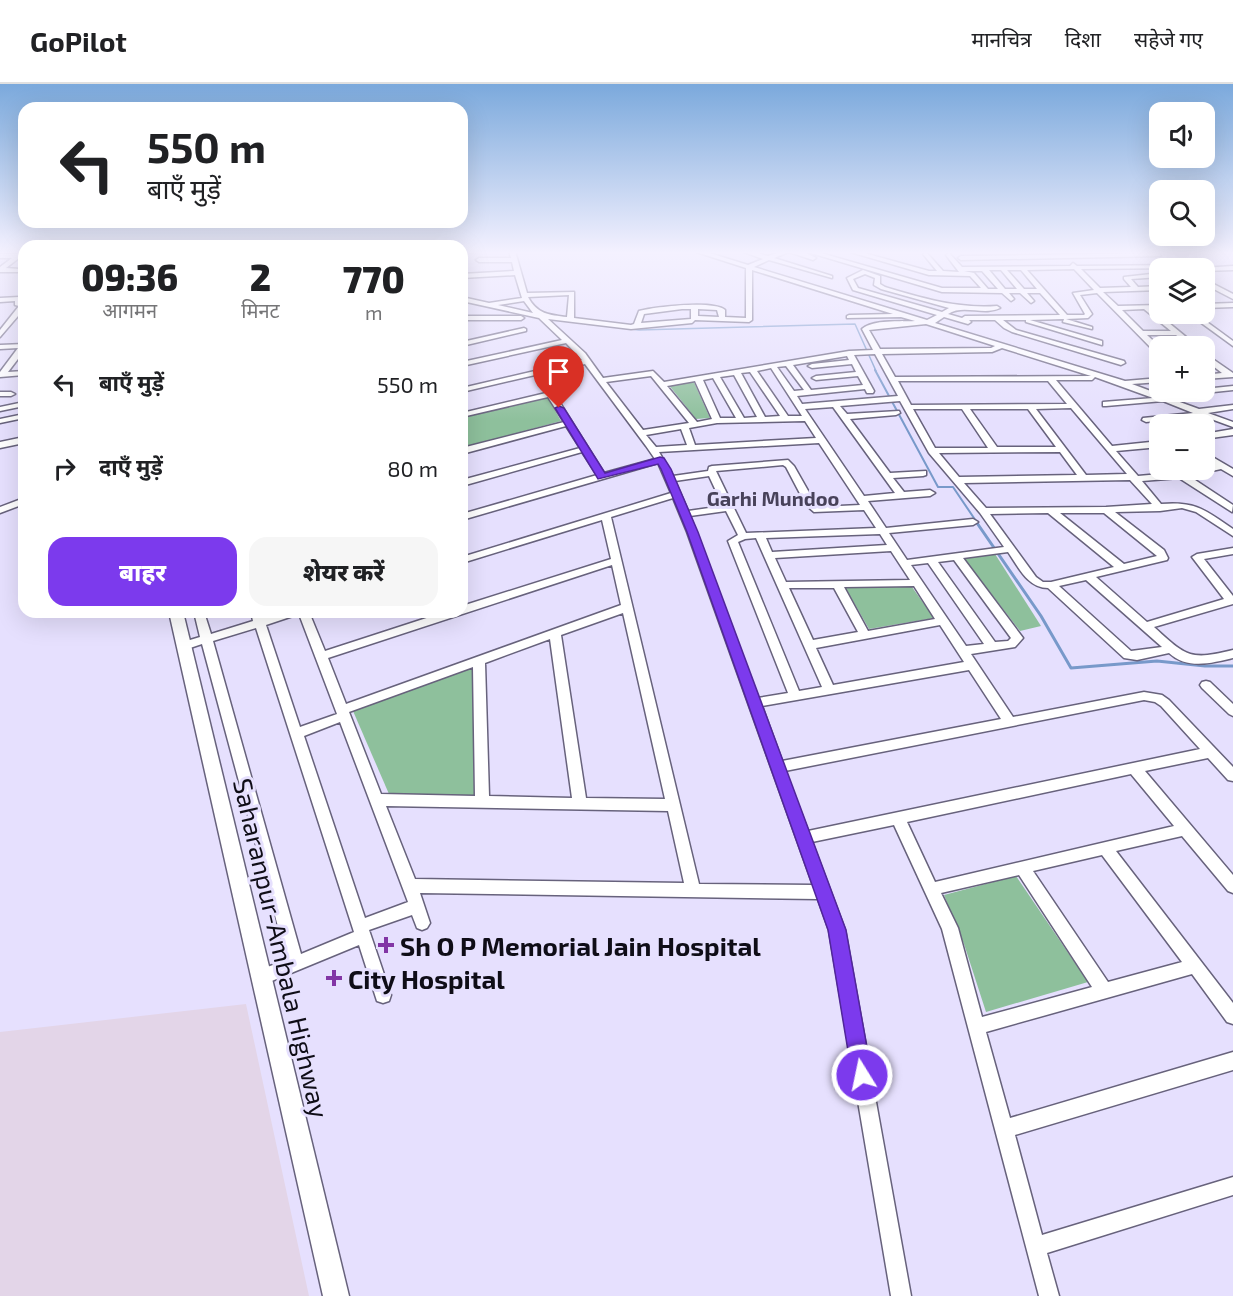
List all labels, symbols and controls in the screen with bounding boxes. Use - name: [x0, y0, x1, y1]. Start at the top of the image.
- text: GoPilot: [30, 24, 127, 58]
- text: मानचित्र: [972, 26, 1032, 51]
- text: दिशा: [1065, 26, 1101, 51]
- text: सहेजे गए: [1134, 26, 1203, 51]
- map controls: [1149, 102, 1215, 480]
- button: sound: [1149, 102, 1215, 168]
- text: 550 m: [147, 121, 266, 171]
- icon: left: [48, 126, 126, 204]
- text: बाएँ मुड़ें: [147, 172, 221, 204]
- button: search: [1149, 180, 1215, 246]
- text: 09:36: [81, 255, 178, 298]
- text: 2: [250, 255, 271, 298]
- text: 770: [343, 257, 405, 300]
- button: layers: [1149, 258, 1215, 324]
- text: आगमन: [102, 298, 157, 322]
- text: मिनट: [241, 298, 280, 322]
- text: m: [365, 300, 383, 324]
- button: +: [1149, 336, 1215, 402]
- pin: [533, 346, 584, 408]
- icon: arrive: [542, 355, 575, 388]
- icon: left: [48, 368, 81, 401]
- text: बाएँ मुड़ें: [99, 369, 164, 395]
- text: 550 m: [377, 371, 438, 397]
- button: −: [1149, 414, 1215, 480]
- icon: right: [48, 452, 81, 485]
- text: दाएँ मुड़ें: [99, 453, 163, 479]
- text: 80 m: [387, 455, 438, 481]
- district label: Garhi Mundoo: [707, 486, 839, 510]
- button: बाहर: [48, 537, 237, 606]
- button: शेयर करें: [249, 537, 438, 606]
- street label: Saharanpur-Ambala Highway: [228, 775, 336, 1121]
- place label: Sh O P Memorial Jain Hospital: [400, 930, 761, 961]
- marker: Sh O P Memorial Jain Hospital: [377, 936, 395, 954]
- place label: City Hospital: [348, 963, 505, 995]
- marker: City Hospital: [325, 969, 343, 987]
- position arrow: [830, 1043, 894, 1107]

